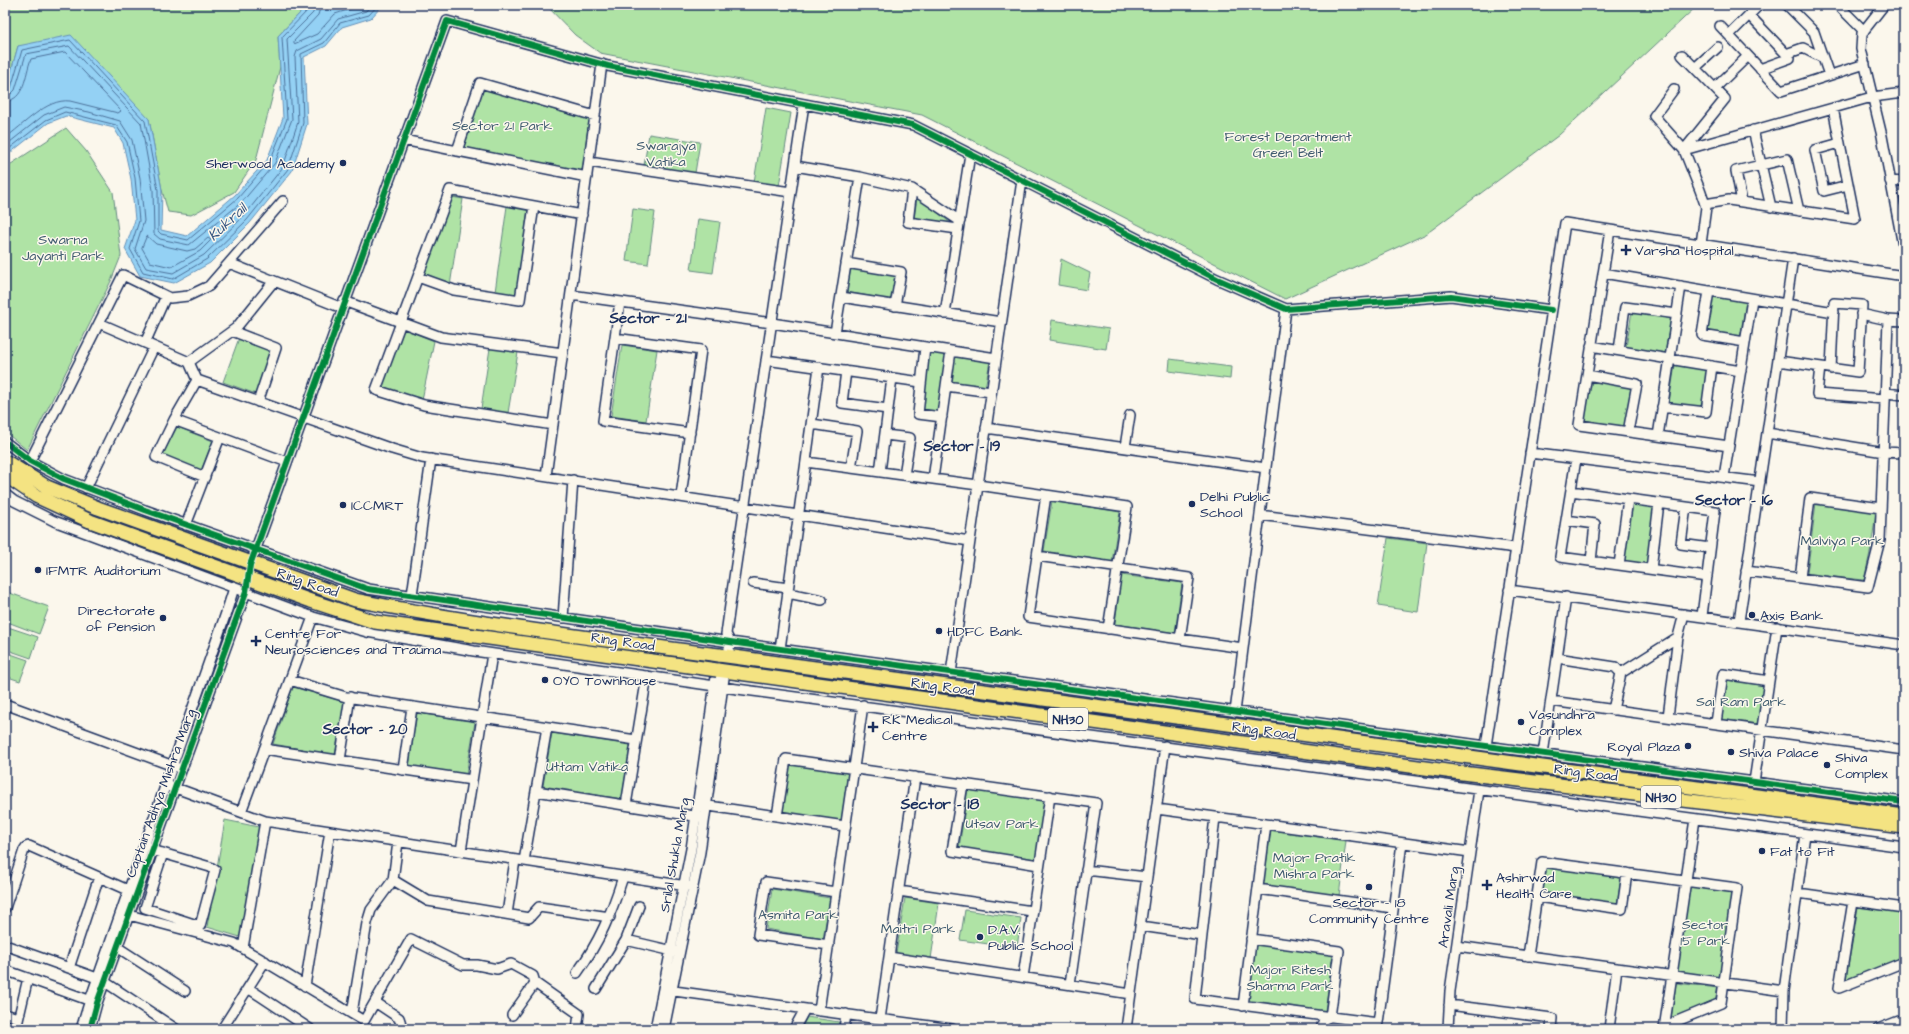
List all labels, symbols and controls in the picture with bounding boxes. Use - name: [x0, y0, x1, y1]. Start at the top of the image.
- park label: Sector 21 Park: [452, 116, 552, 136]
- park label: Forest Department Green Belt: [1224, 127, 1352, 163]
- park label: Swarajya Vatika: [636, 136, 696, 172]
- place label: Sherwood Academy: [206, 154, 335, 174]
- marker: Sherwood Academy: [338, 158, 348, 168]
- water label: Kukrail: [203, 198, 253, 246]
- park label: Swarna Jayanti Park: [22, 230, 104, 266]
- place label: Varsha Hospital: [1635, 241, 1734, 261]
- marker: Varsha Hospital: [1620, 244, 1632, 256]
- district label: Sector - 21: [608, 308, 687, 329]
- district label: Sector - 19: [922, 436, 1001, 457]
- place label: Delhi Public School: [1200, 487, 1271, 523]
- district label: Sector - 16: [1694, 490, 1774, 511]
- place label: ICCMRT: [351, 496, 404, 516]
- marker: Delhi Public School: [1187, 499, 1197, 509]
- marker: ICCMRT: [338, 500, 348, 510]
- park label: Malviya Park: [1800, 531, 1884, 551]
- place label: IFMTR Auditorium: [46, 561, 161, 581]
- street label: Ring Road: [274, 563, 341, 603]
- marker: IFMTR Auditorium: [33, 565, 43, 575]
- place label: Directorate of Pension: [78, 601, 155, 637]
- place label: Axis Bank: [1760, 606, 1823, 626]
- marker: Axis Bank: [1747, 610, 1757, 620]
- marker: Directorate of Pension: [158, 613, 168, 623]
- place label: HDFC Bank: [947, 622, 1023, 642]
- place label: Centre For Neurosciences and Trauma: [265, 624, 441, 660]
- marker: HDFC Bank: [934, 626, 944, 636]
- street label: Ring Road: [590, 628, 656, 656]
- marker: Centre For Neurosciences and Trauma: [250, 635, 262, 647]
- place label: OYO Townhouse: [553, 671, 657, 691]
- street label: Ring Road: [910, 673, 976, 701]
- marker: OYO Townhouse: [540, 675, 550, 685]
- park label: Sai Ram Park: [1696, 692, 1786, 712]
- place label: Vasundhra Complex: [1529, 705, 1595, 741]
- street label: Captain Aditya Mishra Marg: [121, 706, 201, 881]
- road number: NH30: [1048, 708, 1088, 730]
- place label: RK Medical Centre: [882, 710, 953, 746]
- street label: Ring Road: [1231, 717, 1297, 745]
- marker: Vasundhra Complex: [1516, 717, 1526, 727]
- district label: Sector - 20: [322, 719, 408, 740]
- marker: RK Medical Centre: [867, 721, 879, 733]
- place label: Royal Plaza: [1607, 737, 1680, 757]
- marker: Royal Plaza: [1683, 741, 1693, 751]
- place label: Shiva Palace: [1739, 743, 1819, 763]
- marker: Shiva Palace: [1726, 747, 1736, 757]
- place label: Shiva Complex: [1835, 748, 1888, 784]
- park label: Uttam Vatika: [546, 757, 628, 777]
- street label: Ring Road: [1553, 759, 1619, 787]
- marker: Shiva Complex: [1822, 760, 1832, 770]
- road number: NH30: [1641, 786, 1681, 808]
- district label: Sector - 18: [900, 794, 979, 815]
- street label: Srilal Shukla Marg: [655, 796, 695, 914]
- park label: Utsav Park: [966, 814, 1039, 834]
- place label: Fat to Fit: [1770, 842, 1835, 862]
- marker: Fat to Fit: [1757, 846, 1767, 856]
- park label: Major Pratik Mishra Park: [1273, 848, 1356, 884]
- street label: Aravali Marg: [1433, 865, 1465, 949]
- place label: Ashirwad Health Care: [1496, 868, 1572, 904]
- marker: Ashirwad Health Care: [1481, 879, 1493, 891]
- marker: Sector - 18 Community Centre: [1364, 882, 1374, 892]
- place label: Sector - 18 Community Centre: [1309, 893, 1430, 929]
- park label: Asmita Park: [758, 905, 838, 925]
- park label: Sector 15 Park: [1680, 915, 1730, 951]
- park label: Maitri Park: [881, 919, 956, 939]
- place label: D.A.V. Public School: [988, 920, 1073, 956]
- marker: D.A.V. Public School: [975, 932, 985, 942]
- park label: Major Ritesh Sharma Park: [1247, 960, 1334, 996]

